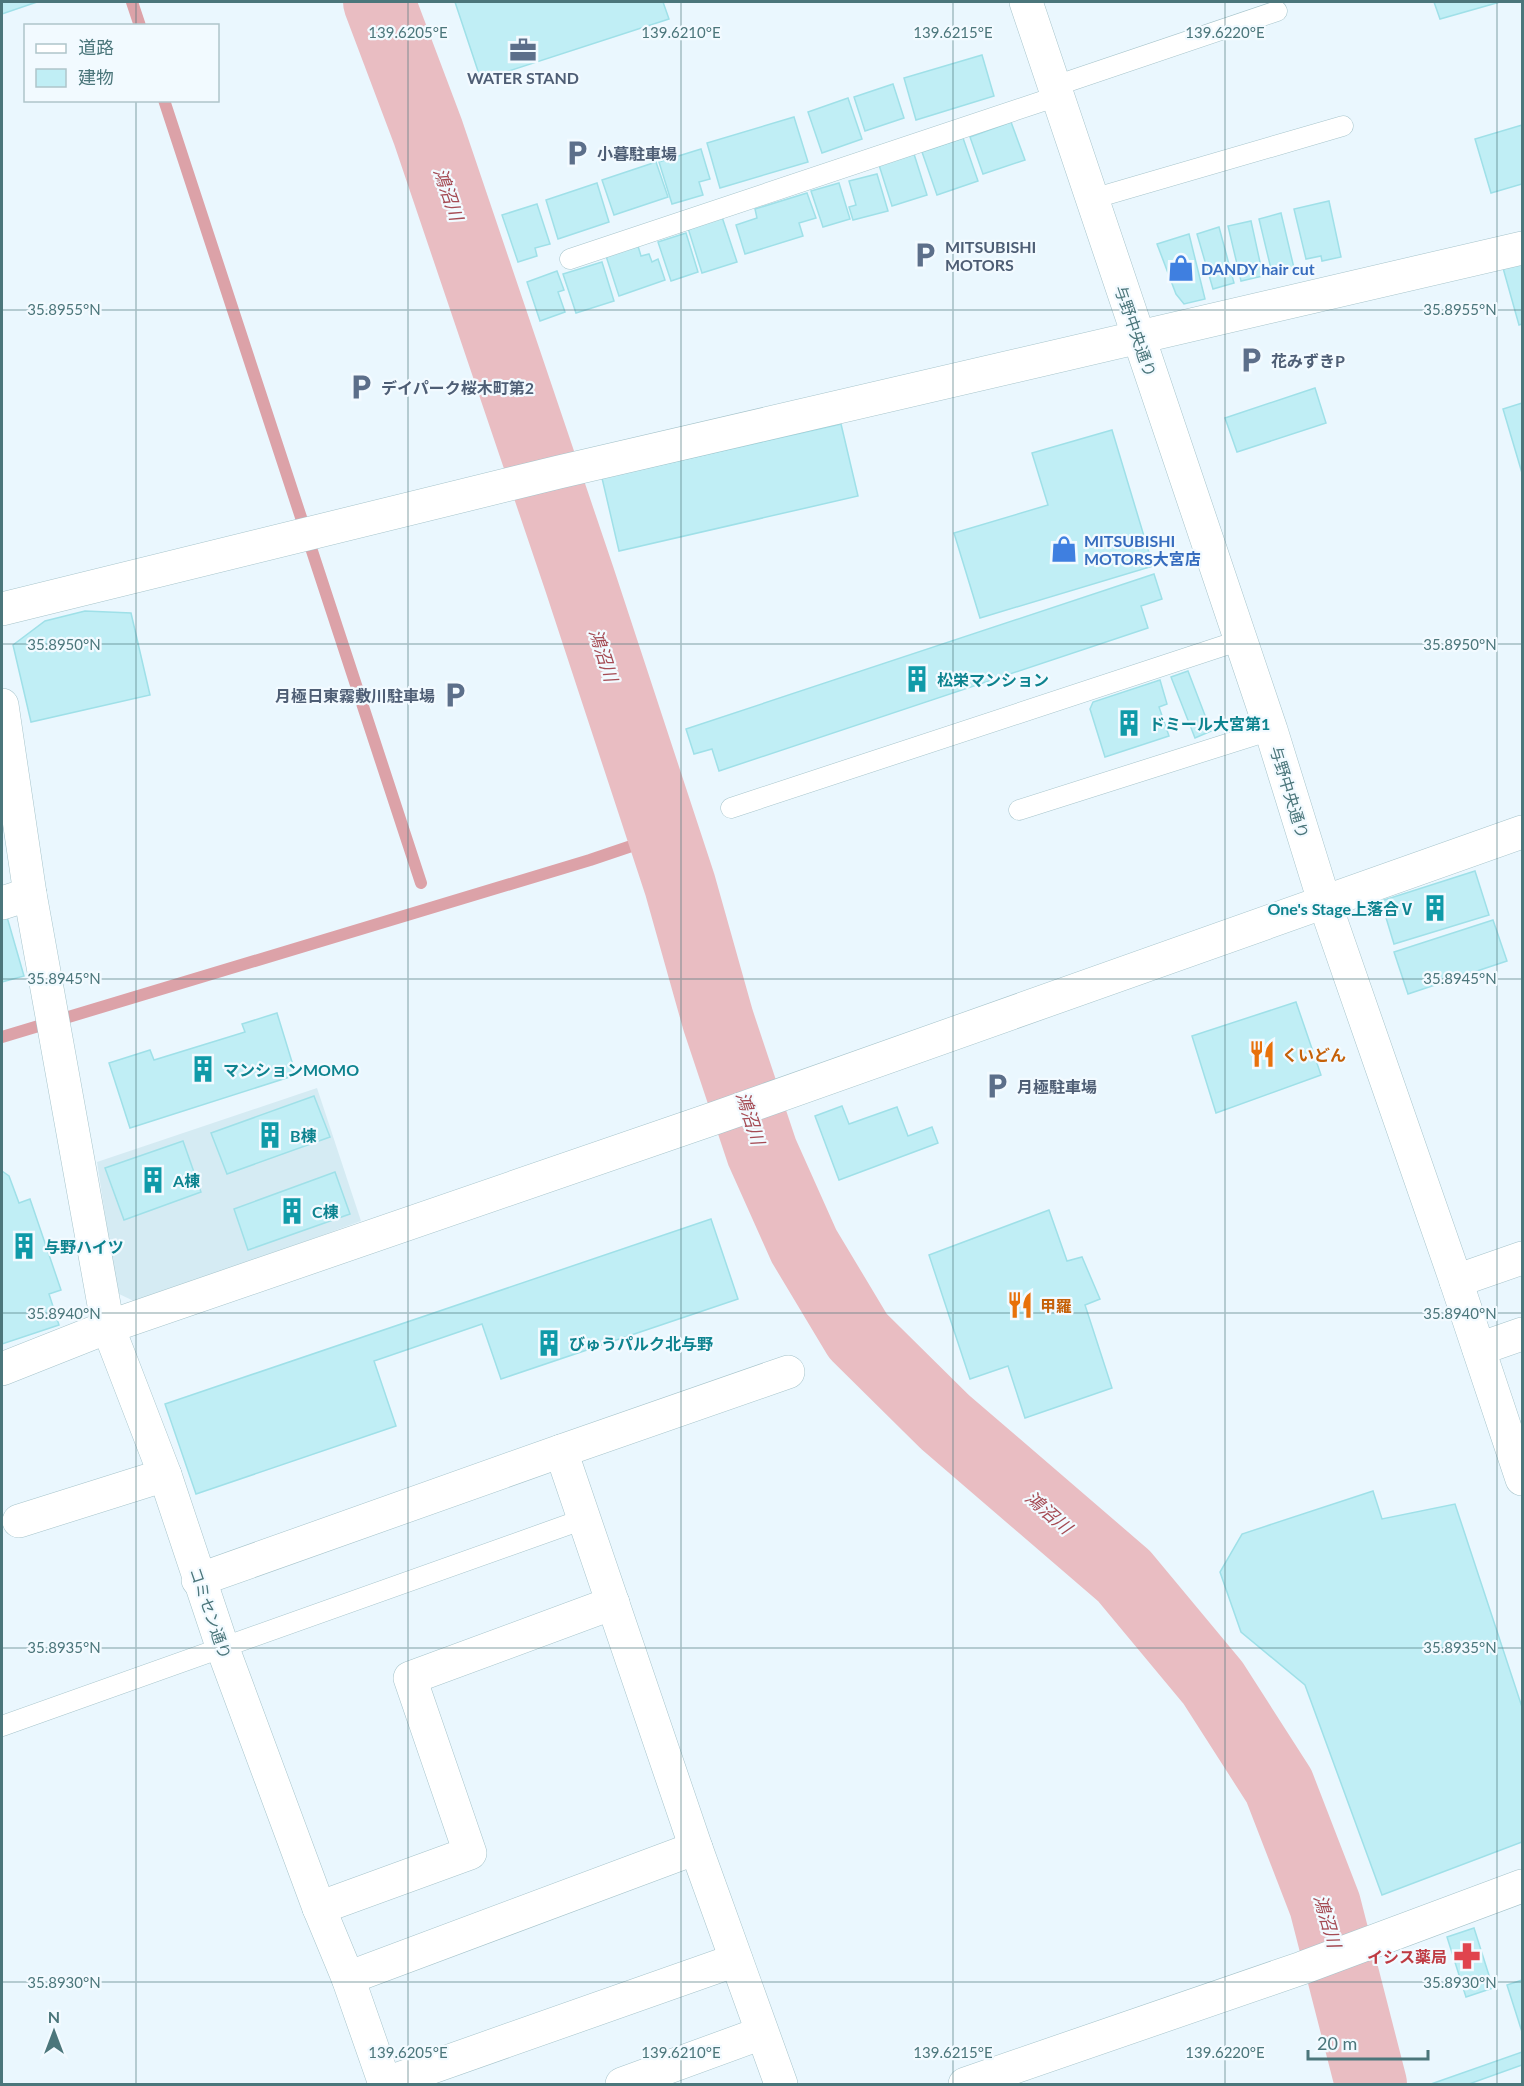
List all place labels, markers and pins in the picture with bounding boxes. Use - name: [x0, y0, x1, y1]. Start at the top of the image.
- office icon: WATER STAND: [508, 35, 538, 65]
- place label: WATER STAND: [467, 68, 579, 87]
- parking icon: 小暮駐車場: [562, 138, 592, 168]
- place label: 小暮駐車場: [597, 144, 677, 163]
- place label: MITSUBISHI MOTORS: [945, 237, 1036, 274]
- parking icon: MITSUBISHI MOTORS: [910, 240, 940, 270]
- shop icon: DANDY hair cut: [1166, 253, 1196, 283]
- place label: DANDY hair cut: [1201, 259, 1315, 278]
- parking icon: 花みずきP: [1236, 345, 1266, 375]
- place label: 花みずきP: [1271, 351, 1345, 370]
- parking icon: デイパーク桜木町第2: [346, 372, 376, 402]
- place label: デイパーク桜木町第2: [381, 378, 534, 397]
- place label: MITSUBISHI MOTORS大宮店: [1084, 531, 1201, 568]
- shop icon: MITSUBISHI MOTORS大宮店: [1049, 534, 1079, 564]
- building icon: 松栄マンション: [902, 664, 932, 694]
- place label: 松栄マンション: [937, 670, 1049, 689]
- parking icon: 月極日東霧敷川駐車場: [440, 680, 470, 710]
- place label: 月極日東霧敷川駐車場: [275, 686, 435, 705]
- building icon: ドミール大宮第1: [1114, 708, 1144, 738]
- place label: ドミール大宮第1: [1149, 714, 1270, 733]
- building icon: One's Stage上落合Ⅴ: [1420, 893, 1450, 923]
- place label: One's Stage上落合Ⅴ: [1268, 899, 1415, 918]
- restaurant icon: くいどん: [1247, 1039, 1277, 1069]
- place label: くいどん: [1282, 1045, 1346, 1064]
- building icon: マンションMOMO: [188, 1054, 218, 1084]
- place label: マンションMOMO: [223, 1060, 359, 1079]
- parking icon: 月極駐車場: [982, 1071, 1012, 1101]
- place label: 月極駐車場: [1017, 1077, 1097, 1096]
- building icon: B棟: [255, 1120, 285, 1150]
- place label: B棟: [290, 1126, 317, 1145]
- building icon: A棟: [138, 1165, 168, 1195]
- place label: A棟: [172, 1171, 200, 1190]
- building icon: C棟: [277, 1196, 307, 1226]
- place label: C棟: [312, 1202, 339, 1221]
- building icon: 与野ハイツ: [9, 1231, 39, 1261]
- place label: 与野ハイツ: [44, 1237, 124, 1256]
- restaurant icon: 甲羅: [1005, 1290, 1035, 1320]
- place label: 甲羅: [1040, 1296, 1072, 1315]
- building icon: びゅうパルク北与野: [534, 1328, 564, 1358]
- place label: びゅうパルク北与野: [569, 1334, 713, 1353]
- pharmacy icon: イシス薬局: [1452, 1941, 1482, 1971]
- place label: イシス薬局: [1367, 1947, 1447, 1966]

